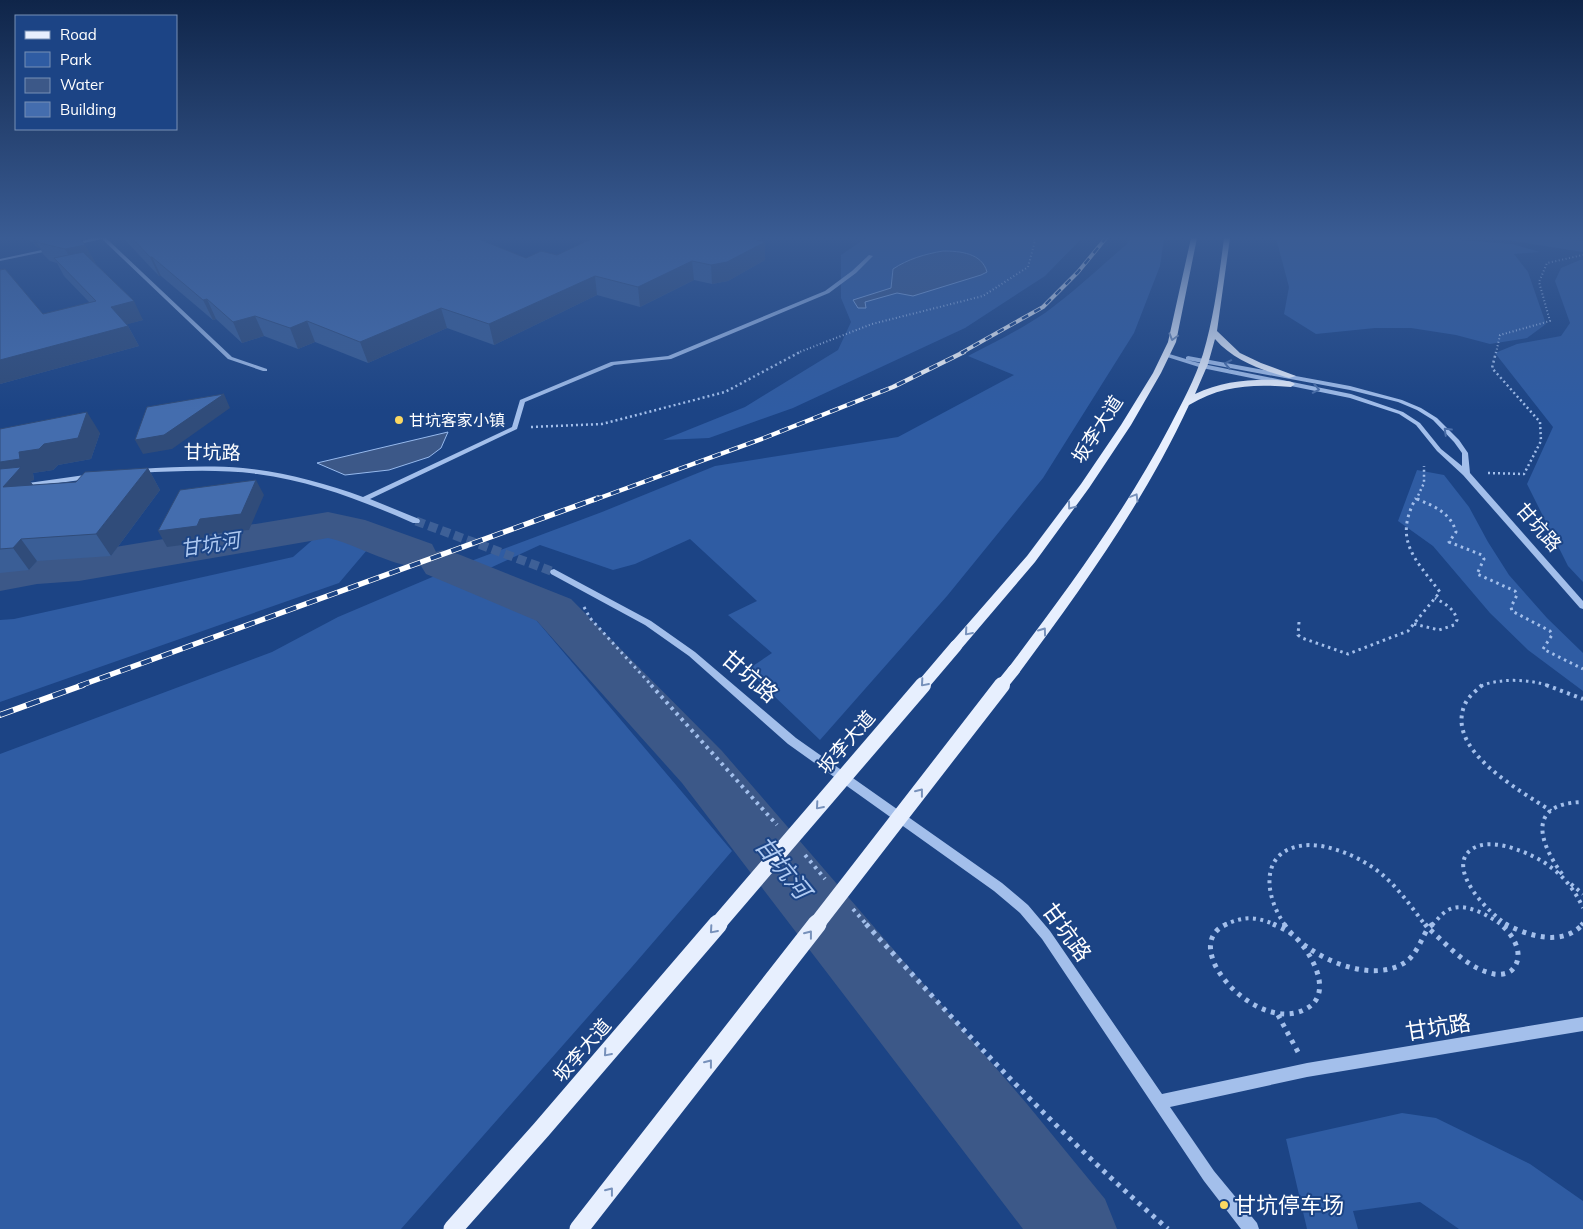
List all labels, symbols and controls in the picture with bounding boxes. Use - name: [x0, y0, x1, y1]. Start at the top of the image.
- legend: [15, 15, 178, 130]
- text: Road: [60, 25, 97, 44]
- text: Park: [60, 50, 92, 69]
- text: Water: [60, 75, 104, 94]
- text: Building: [60, 100, 116, 119]
- one-way arrow: [1168, 333, 1178, 341]
- one-way arrow: [1224, 359, 1233, 370]
- one-way arrow: [1311, 383, 1320, 394]
- street label: 坂李大道: [1066, 391, 1128, 467]
- place label: 甘坑客家小镇: [409, 410, 505, 430]
- marker: 甘坑客家小镇: [393, 414, 405, 426]
- one-way arrow: [1444, 428, 1453, 437]
- street label: 甘坑路: [183, 440, 241, 464]
- one-way arrow: [1129, 494, 1139, 503]
- street label: 甘坑路: [1511, 498, 1567, 556]
- one-way arrow: [1068, 500, 1077, 510]
- water label: 甘坑河: [178, 526, 246, 561]
- one-way arrow: [965, 626, 974, 635]
- one-way arrow: [1037, 627, 1046, 637]
- street label: 甘坑路: [716, 644, 784, 708]
- one-way arrow: [921, 677, 930, 686]
- street label: 坂李大道: [812, 705, 880, 779]
- one-way arrow: [914, 789, 922, 798]
- one-way arrow: [816, 800, 824, 809]
- water label: 甘坑河: [749, 830, 820, 908]
- street label: 甘坑路: [1036, 897, 1098, 967]
- one-way arrow: [710, 924, 719, 933]
- one-way arrow: [804, 931, 812, 940]
- street label: 甘坑路: [1403, 1008, 1473, 1046]
- street label: 坂李大道: [548, 1013, 616, 1087]
- one-way arrow: [605, 1047, 613, 1056]
- one-way arrow: [704, 1060, 712, 1069]
- one-way arrow: [604, 1188, 612, 1197]
- place label: 甘坑停车场: [1234, 1191, 1344, 1219]
- marker: 甘坑停车场: [1218, 1199, 1230, 1211]

